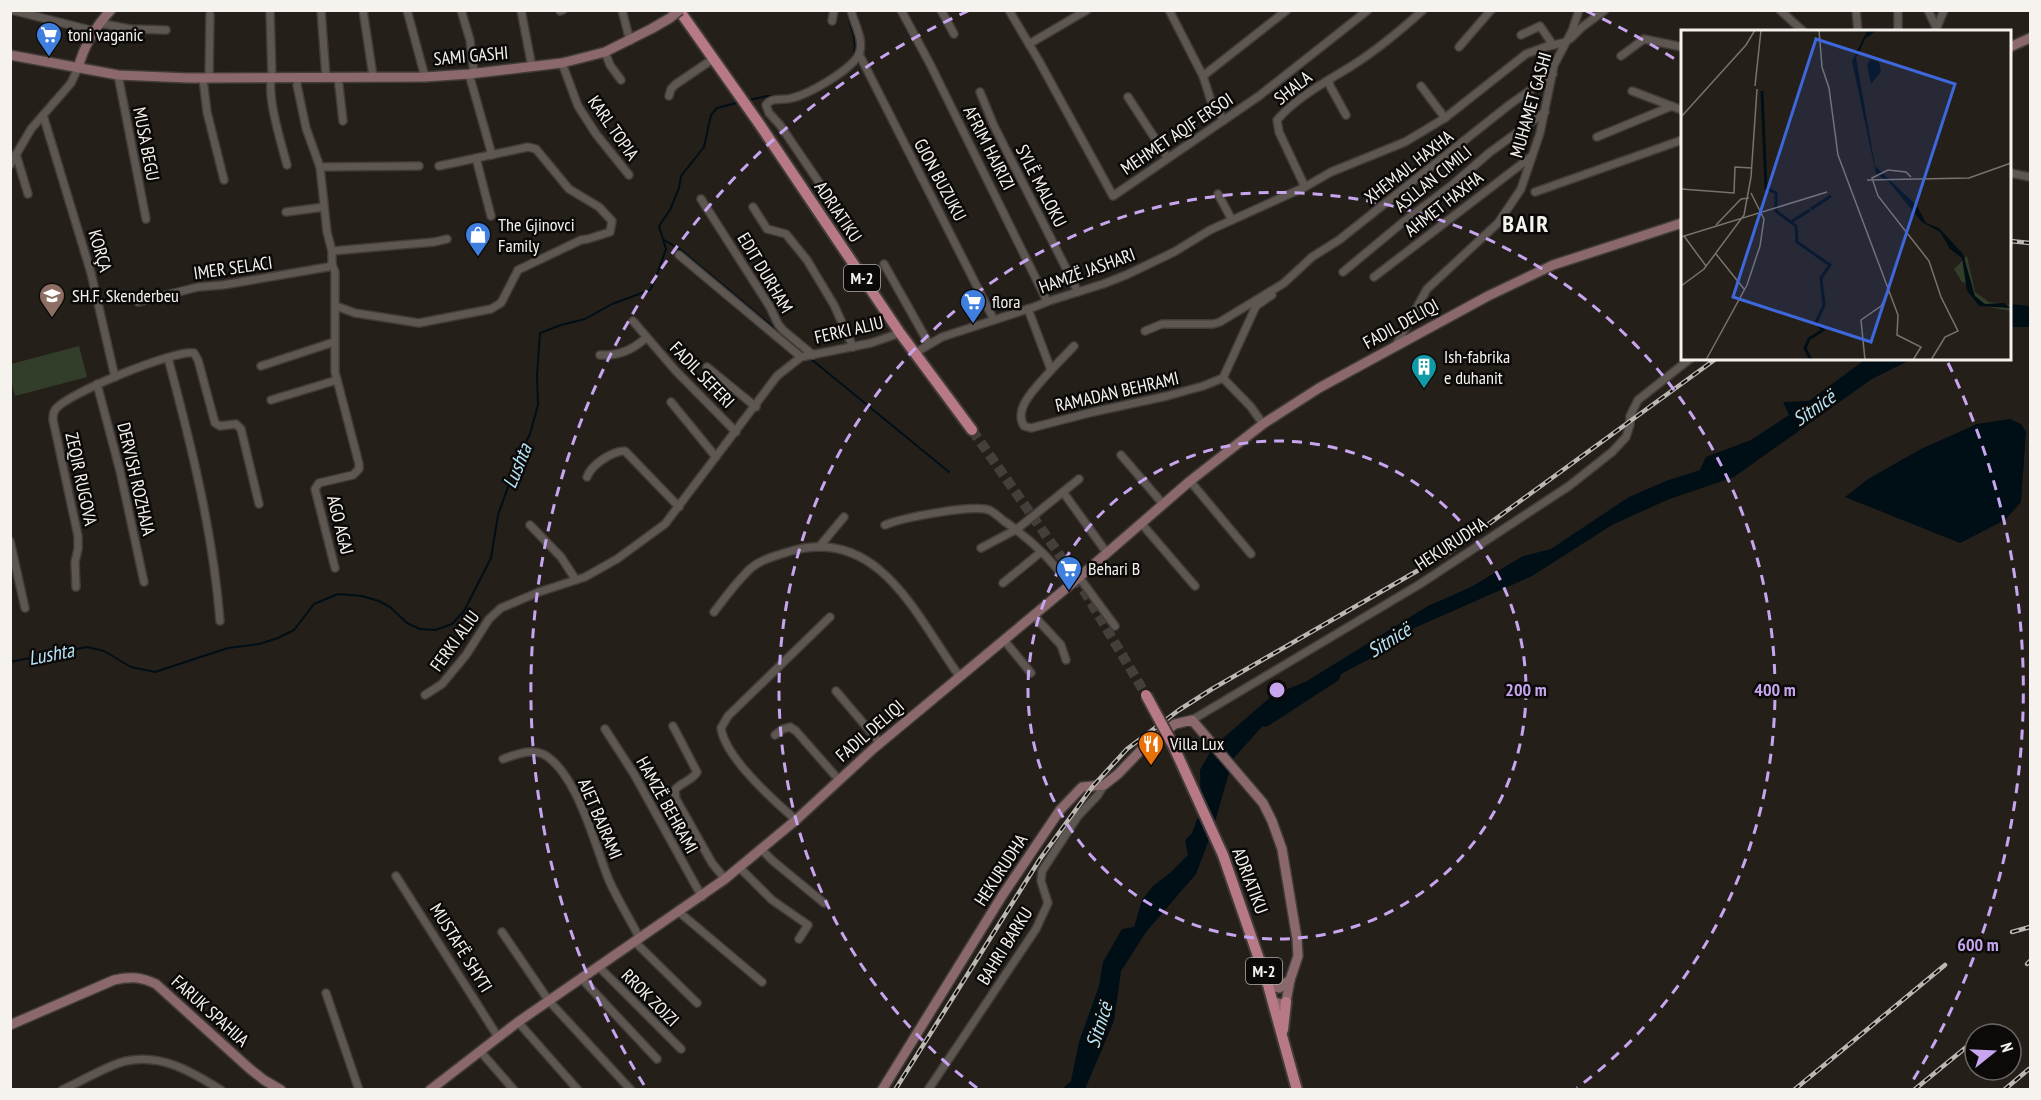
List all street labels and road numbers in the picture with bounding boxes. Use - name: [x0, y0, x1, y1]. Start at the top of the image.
- street label: SAMI GASHI: [433, 41, 509, 70]
- street label: MUHAMET GASHI: [1505, 50, 1557, 160]
- street label: SHALA: [1269, 65, 1317, 110]
- street label: MEHMET AQIF ERSOI: [1116, 88, 1237, 180]
- street label: KARL TOPIA: [583, 91, 644, 165]
- street label: AFRIM HAJRIZI: [958, 102, 1020, 194]
- street label: MUSA BEGU: [128, 105, 165, 183]
- street label: XHEMAJL HAXHA: [1360, 125, 1458, 208]
- street label: GJON BUZUKU: [909, 135, 972, 225]
- street label: ASLLAN CIMILI: [1389, 140, 1476, 217]
- street label: SYLË MALOKU: [1011, 141, 1072, 231]
- street label: AHMET HAXHA: [1400, 165, 1488, 241]
- street label: ADRIATIKU: [810, 177, 867, 247]
- street label: KORÇA: [84, 227, 118, 275]
- street label: EDIT DURHAM: [732, 228, 798, 317]
- street label: HAMZË JASHARI: [1036, 243, 1138, 299]
- street label: IMER SELACI: [192, 251, 274, 284]
- road number: M-2: [844, 265, 880, 291]
- street label: FADIL DELIQI: [1359, 293, 1443, 354]
- street label: FERKI ALIU: [812, 310, 885, 349]
- street label: FADIL SEFERI: [665, 337, 740, 413]
- street label: RAMADAN BEHRAMI: [1053, 366, 1181, 417]
- street label: DERVISH ROZHAJA: [112, 420, 161, 538]
- street label: ZEQIR RUGOVA: [60, 430, 103, 528]
- street label: AGO AGAJ: [322, 493, 359, 557]
- street label: HEKURUDHA: [1410, 512, 1491, 575]
- street label: FERKI ALIU: [425, 606, 484, 676]
- street label: FADIL DELIQI: [831, 695, 909, 767]
- street label: HAMZË BEHRAMI: [631, 752, 704, 857]
- street label: AJET BAJRAMI: [573, 775, 628, 863]
- street label: HEKURUDHA: [969, 829, 1033, 910]
- street label: ADRIATIKU: [1227, 845, 1274, 917]
- street label: MUSTAFË SHYTI: [425, 899, 498, 996]
- street label: BAHRI BARKU: [972, 903, 1037, 989]
- road number: M-2: [1246, 958, 1282, 984]
- street label: RROK ZOJZI: [617, 964, 684, 1031]
- street label: FARUK SPAHIJA: [167, 970, 254, 1052]

